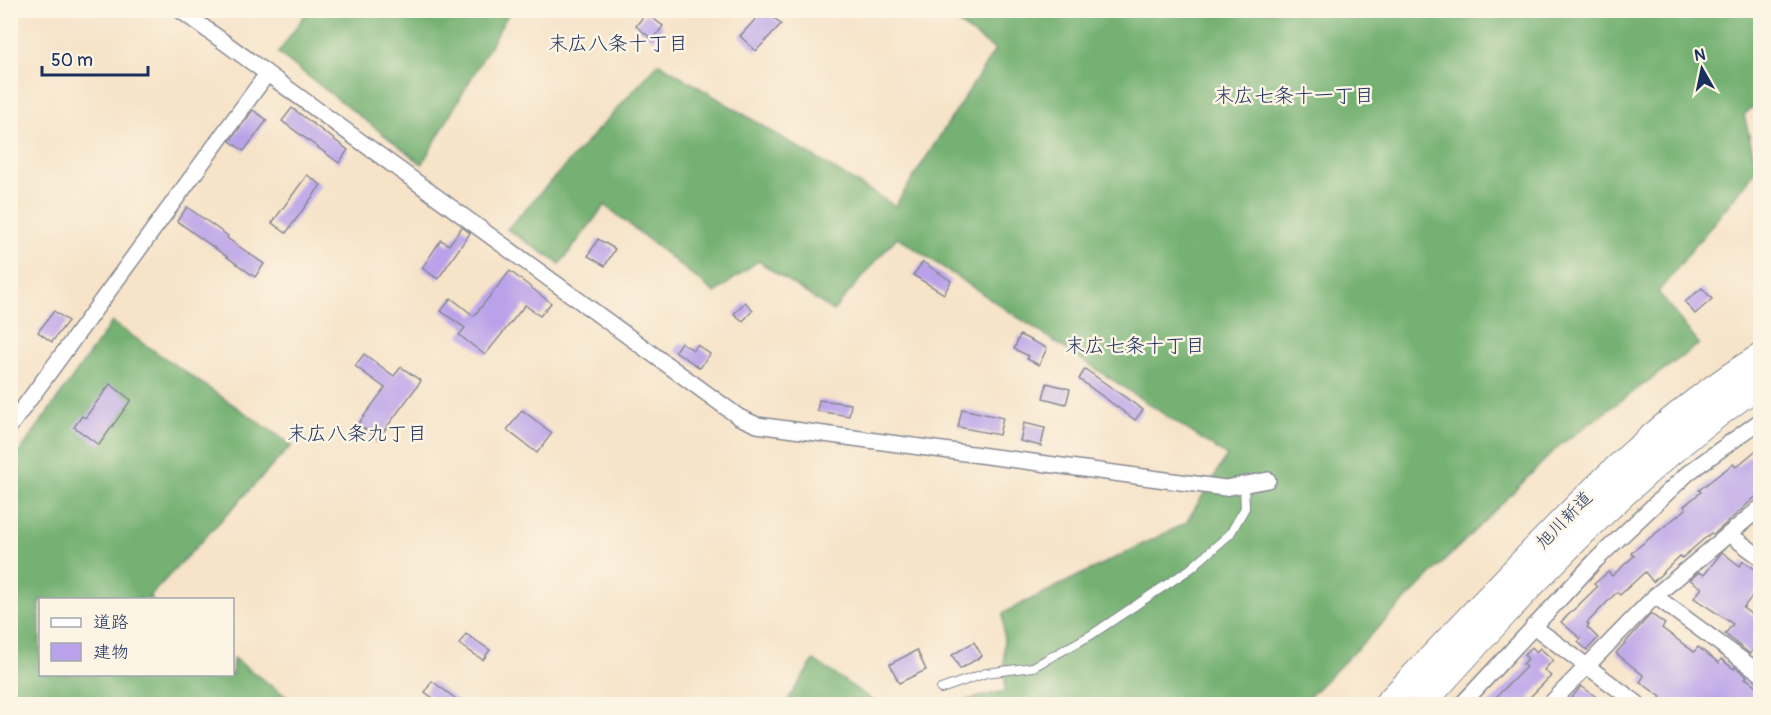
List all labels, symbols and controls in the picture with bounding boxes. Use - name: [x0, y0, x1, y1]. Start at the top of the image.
- district label: 末広八条十丁目: [548, 31, 688, 56]
- scale bar: [42, 39, 148, 77]
- north arrow: [1672, 39, 1732, 99]
- text: N: [1693, 44, 1707, 66]
- text: 50 m: [51, 49, 93, 72]
- district label: 末広七条十一丁目: [1214, 83, 1374, 108]
- district label: 末広七条十丁目: [1065, 333, 1205, 358]
- district label: 末広八条九丁目: [287, 421, 427, 446]
- street label: 旭川新道: [1531, 486, 1598, 554]
- legend: [39, 598, 234, 676]
- text: 道路: [93, 611, 129, 634]
- text: 建物: [93, 641, 129, 664]

